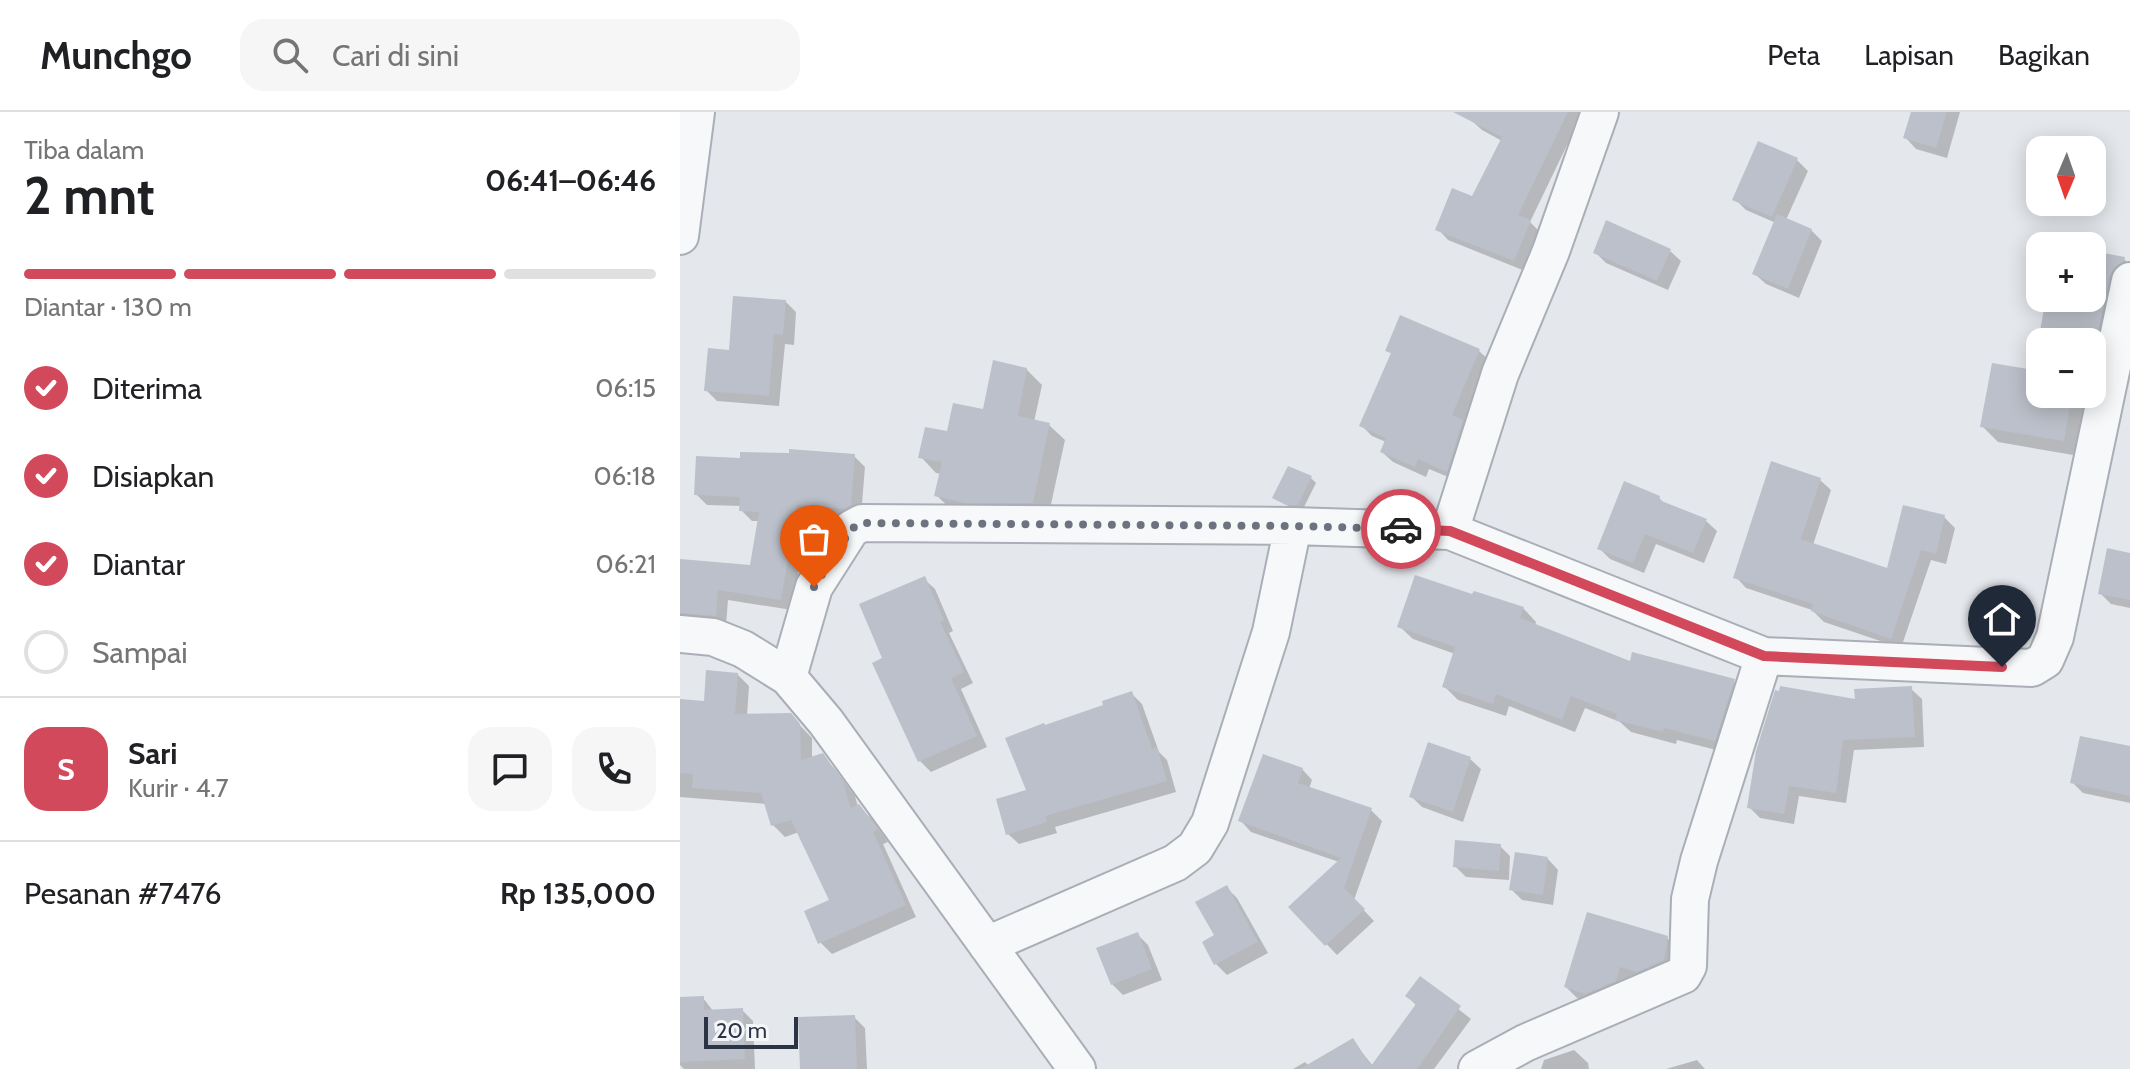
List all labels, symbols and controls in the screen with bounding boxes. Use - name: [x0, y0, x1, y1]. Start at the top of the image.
- search box: [240, 19, 800, 91]
- text: Munchgo: [40, 32, 192, 79]
- icon: search: [268, 33, 312, 77]
- text: Cari di sini: [332, 37, 459, 74]
- text: Peta: [1767, 38, 1820, 72]
- text: Lapisan: [1864, 38, 1954, 72]
- text: Bagikan: [1998, 38, 2090, 72]
- text: Tiba dalam: [24, 134, 144, 166]
- north arrow: [2026, 136, 2106, 216]
- map controls: [2026, 136, 2106, 408]
- text: 06:41–06:46: [485, 162, 656, 199]
- text: 2 mnt: [24, 164, 155, 227]
- button: +: [2026, 232, 2106, 312]
- text: Diantar · 130 m: [24, 291, 192, 323]
- button: −: [2026, 328, 2106, 408]
- icon: check: [24, 366, 68, 410]
- text: Diterima: [92, 370, 202, 407]
- text: 06:15: [595, 372, 656, 404]
- icon: check: [24, 454, 68, 498]
- text: Disiapkan: [92, 458, 214, 495]
- text: 06:18: [593, 460, 656, 492]
- courier: [1361, 489, 1441, 569]
- pin: [780, 505, 848, 587]
- icon: car: [1379, 507, 1423, 551]
- icon: bag: [792, 517, 836, 561]
- icon: check: [24, 542, 68, 586]
- text: Diantar: [92, 546, 185, 583]
- text: 06:21: [596, 548, 656, 580]
- pin: [1968, 585, 2036, 667]
- icon: home: [1980, 597, 2024, 641]
- text: Sampai: [92, 634, 188, 671]
- button: chat: [468, 727, 552, 811]
- button: phone: [572, 727, 656, 811]
- text: Sari: [128, 735, 177, 772]
- text: S: [57, 751, 75, 788]
- text: Kurir · 4.7: [128, 772, 229, 804]
- text: Pesanan #7476: [24, 875, 222, 912]
- text: Rp 135,000: [500, 875, 656, 912]
- scale bar: [704, 1013, 798, 1049]
- text: 20 m: [716, 1017, 767, 1044]

